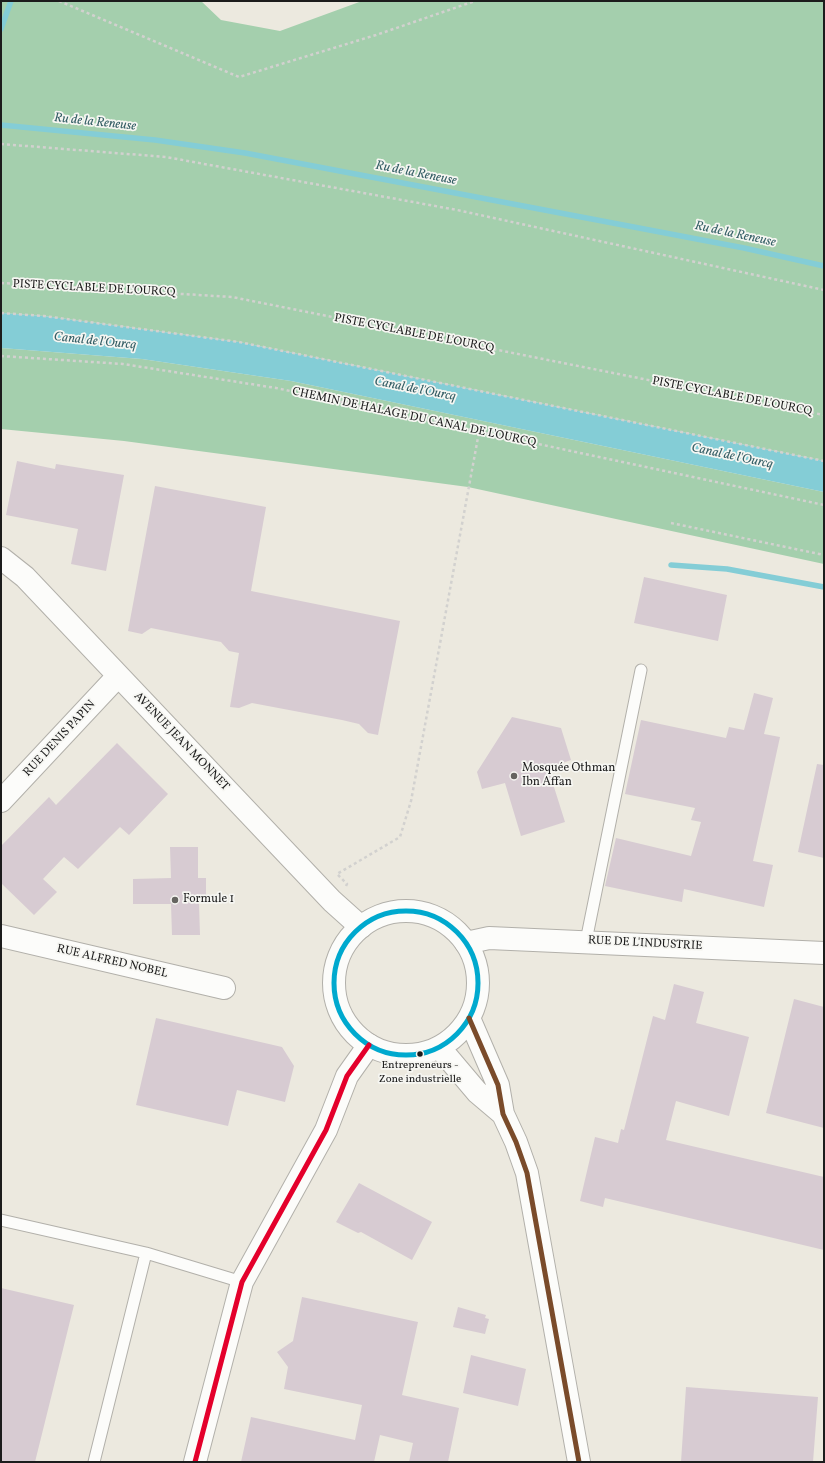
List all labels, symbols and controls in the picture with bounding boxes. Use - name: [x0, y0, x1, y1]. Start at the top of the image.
- water label: Ru de la Reneuse: [53, 111, 137, 135]
- water label: Ru de la Reneuse: [374, 158, 458, 190]
- water label: Ru de la Reneuse: [693, 219, 777, 251]
- street label: PISTE CYCLABLE DE L'OURCQ: [12, 278, 176, 300]
- street label: PISTE CYCLABLE DE L'OURCQ: [333, 311, 495, 357]
- water label: Canal de l'Ourcq: [53, 330, 137, 354]
- water label: Canal de l'Ourcq: [373, 374, 457, 406]
- street label: PISTE CYCLABLE DE L'OURCQ: [651, 374, 813, 420]
- street label: CHEMIN DE HALAGE DU CANAL DE L'OURCQ: [291, 385, 537, 451]
- water label: Canal de l'Ourcq: [690, 441, 774, 473]
- street label: AVENUE JEAN MONNET: [130, 690, 232, 794]
- street label: RUE DENIS PAPIN: [21, 698, 99, 780]
- place label: Mosquée Othman Ibn Affan: [522, 762, 615, 790]
- marker: Mosquée Othman Ibn Affan: [509, 771, 519, 781]
- place label: Formule 1: [183, 893, 234, 907]
- marker: Formule 1: [170, 895, 180, 905]
- street label: RUE DE L'INDUSTRIE: [587, 934, 703, 954]
- street label: RUE ALFRED NOBEL: [55, 942, 169, 982]
- marker: Entrepreneurs - Zone industrielle: [415, 1049, 425, 1059]
- place label: Entrepreneurs - Zone industrielle: [379, 1059, 461, 1085]

